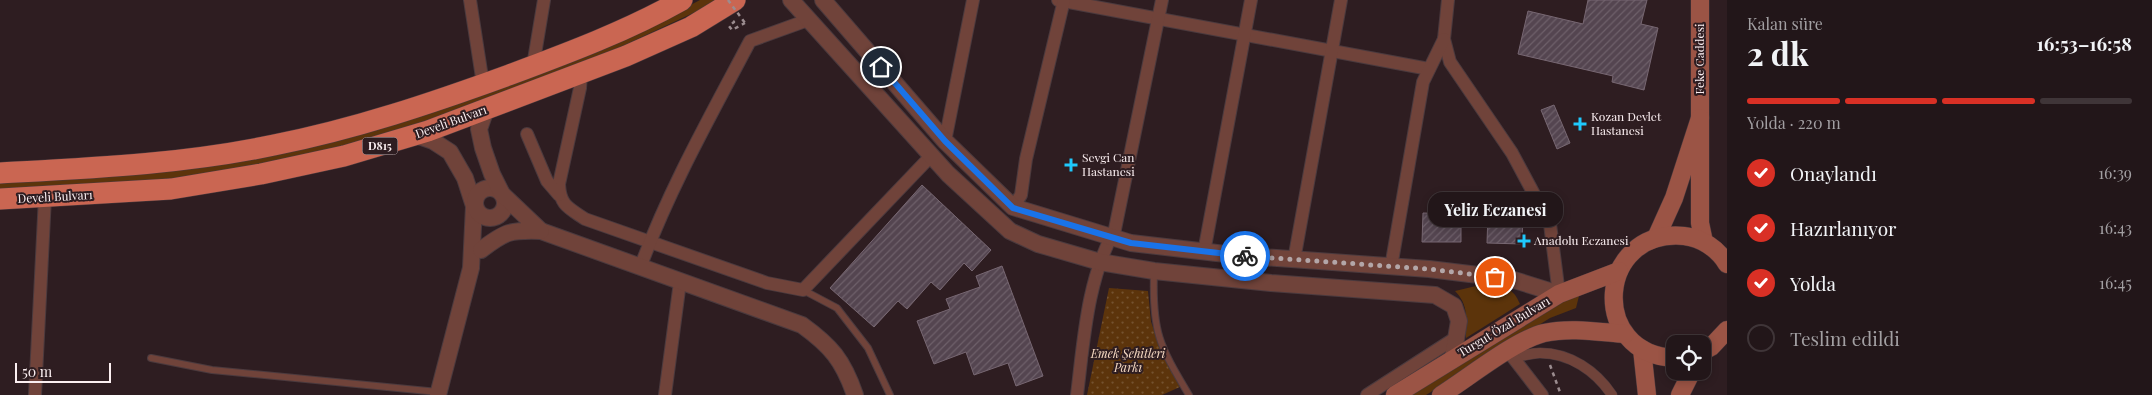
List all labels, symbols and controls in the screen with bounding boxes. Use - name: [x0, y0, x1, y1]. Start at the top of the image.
- text: Kalan süre: [1747, 13, 1823, 34]
- street label: Feke Caddesi: [1691, 23, 1707, 95]
- text: 16:53–16:58: [2036, 30, 2132, 56]
- text: 2 dk: [1747, 31, 1809, 74]
- pin: [860, 46, 902, 88]
- icon: home: [867, 53, 895, 81]
- street label: Develi Bulvarı: [413, 101, 489, 141]
- place label: Kozan Devlet Hastanesi: [1591, 108, 1662, 138]
- text: Yolda · 220 m: [1747, 112, 1841, 133]
- marker: Kozan Devlet Hastanesi: [1573, 117, 1587, 131]
- road number: D815: [362, 138, 398, 154]
- place label: Sevgi Can Hastanesi: [1082, 149, 1135, 179]
- marker: Sevgi Can Hastanesi: [1064, 158, 1078, 172]
- icon: check: [1747, 159, 1775, 187]
- text: Onaylandı: [1790, 160, 1877, 186]
- text: 16:39: [2098, 162, 2132, 183]
- street label: Develi Bulvarı: [17, 186, 93, 206]
- callout: Yeliz Eczanesi: [1428, 192, 1562, 227]
- text: Yeliz Eczanesi: [1444, 199, 1547, 220]
- icon: check: [1747, 214, 1775, 242]
- text: Hazırlanıyor: [1790, 215, 1897, 241]
- text: 16:43: [2099, 217, 2132, 238]
- courier: [1220, 231, 1270, 281]
- place label: Anadolu Eczanesi: [1533, 232, 1629, 248]
- marker: Anadolu Eczanesi: [1518, 235, 1530, 247]
- icon: bike: [1231, 242, 1259, 270]
- pin: [1474, 256, 1516, 298]
- icon: bag: [1481, 263, 1509, 291]
- icon: check: [1747, 269, 1775, 297]
- text: Yolda: [1790, 270, 1836, 296]
- text: 16:45: [2099, 272, 2132, 293]
- street label: Turgut Özal Bulvarı: [1454, 292, 1553, 360]
- text: Teslim edildi: [1790, 325, 1900, 351]
- map controls: [1666, 335, 1711, 380]
- button: locate: [1666, 335, 1711, 380]
- park label: Emek Şehitleri Parkı: [1090, 345, 1166, 375]
- scale bar: [15, 360, 111, 383]
- text: 50 m: [22, 362, 52, 381]

